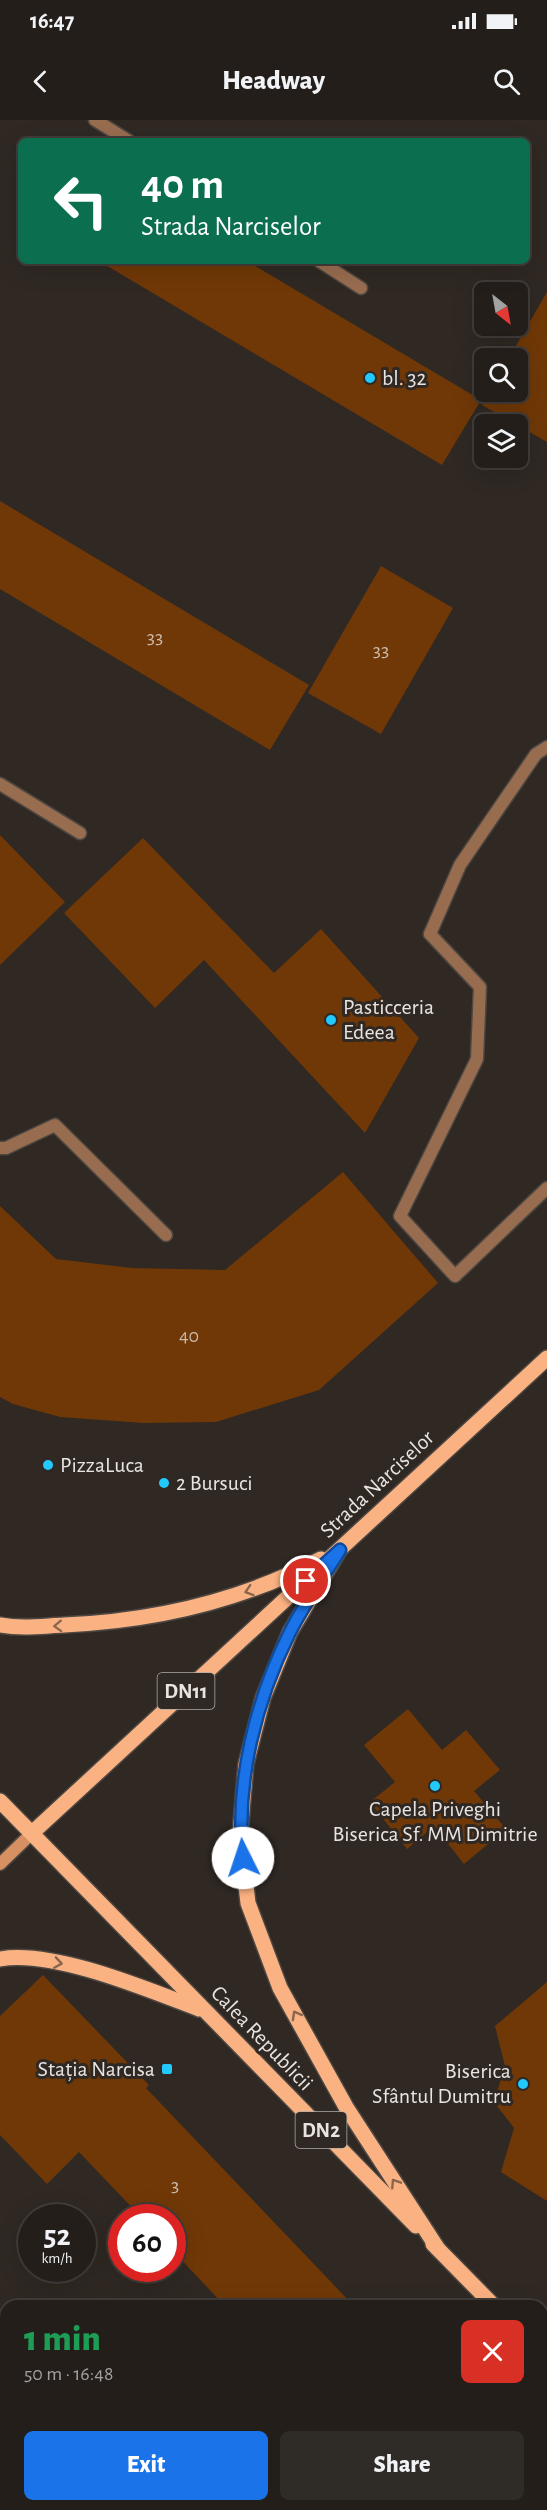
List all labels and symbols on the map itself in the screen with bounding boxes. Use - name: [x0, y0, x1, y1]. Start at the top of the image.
- north arrow: [474, 282, 528, 336]
- place label: bl. 32: [382, 367, 426, 389]
- marker: bl. 32: [363, 371, 377, 385]
- house number: 33: [147, 627, 163, 647]
- house number: 33: [373, 640, 389, 660]
- place label: Pasticceria Edeea: [343, 996, 434, 1043]
- marker: Pasticceria Edeea: [324, 1013, 338, 1027]
- house number: 40: [179, 1326, 199, 1346]
- street label: Strada Narciselor: [316, 1426, 438, 1542]
- place label: PizzaLuca: [60, 1454, 144, 1476]
- marker: PizzaLuca: [41, 1458, 55, 1472]
- place label: 2 Bursuci: [176, 1472, 253, 1494]
- marker: 2 Bursuci: [157, 1476, 171, 1490]
- pin: [280, 1555, 331, 1606]
- one-way arrow: [244, 1584, 255, 1597]
- one-way arrow: [53, 1619, 62, 1632]
- road number: DN11: [158, 1673, 214, 1709]
- marker: Capela Priveghi Biserica Sf. MM Dimitrie: [428, 1779, 442, 1793]
- place label: Capela Priveghi Biserica Sf. MM Dimitrie: [332, 1798, 538, 1845]
- position arrow: [211, 1826, 275, 1890]
- one-way arrow: [53, 1957, 63, 1969]
- street label: Calea Republicii: [207, 1981, 317, 2095]
- one-way arrow: [292, 2011, 303, 2021]
- place label: Stația Narcisa: [38, 2058, 155, 2082]
- place label: Biserica Sfântul Dumitru: [372, 2060, 511, 2107]
- marker: Stația Narcisa: [160, 2062, 174, 2076]
- marker: Biserica Sfântul Dumitru: [516, 2077, 530, 2091]
- road number: DN2: [296, 2112, 346, 2148]
- house number: 3: [171, 2175, 179, 2195]
- one-way arrow: [391, 2178, 402, 2189]
- speed limit sign: 60: [108, 2204, 186, 2282]

